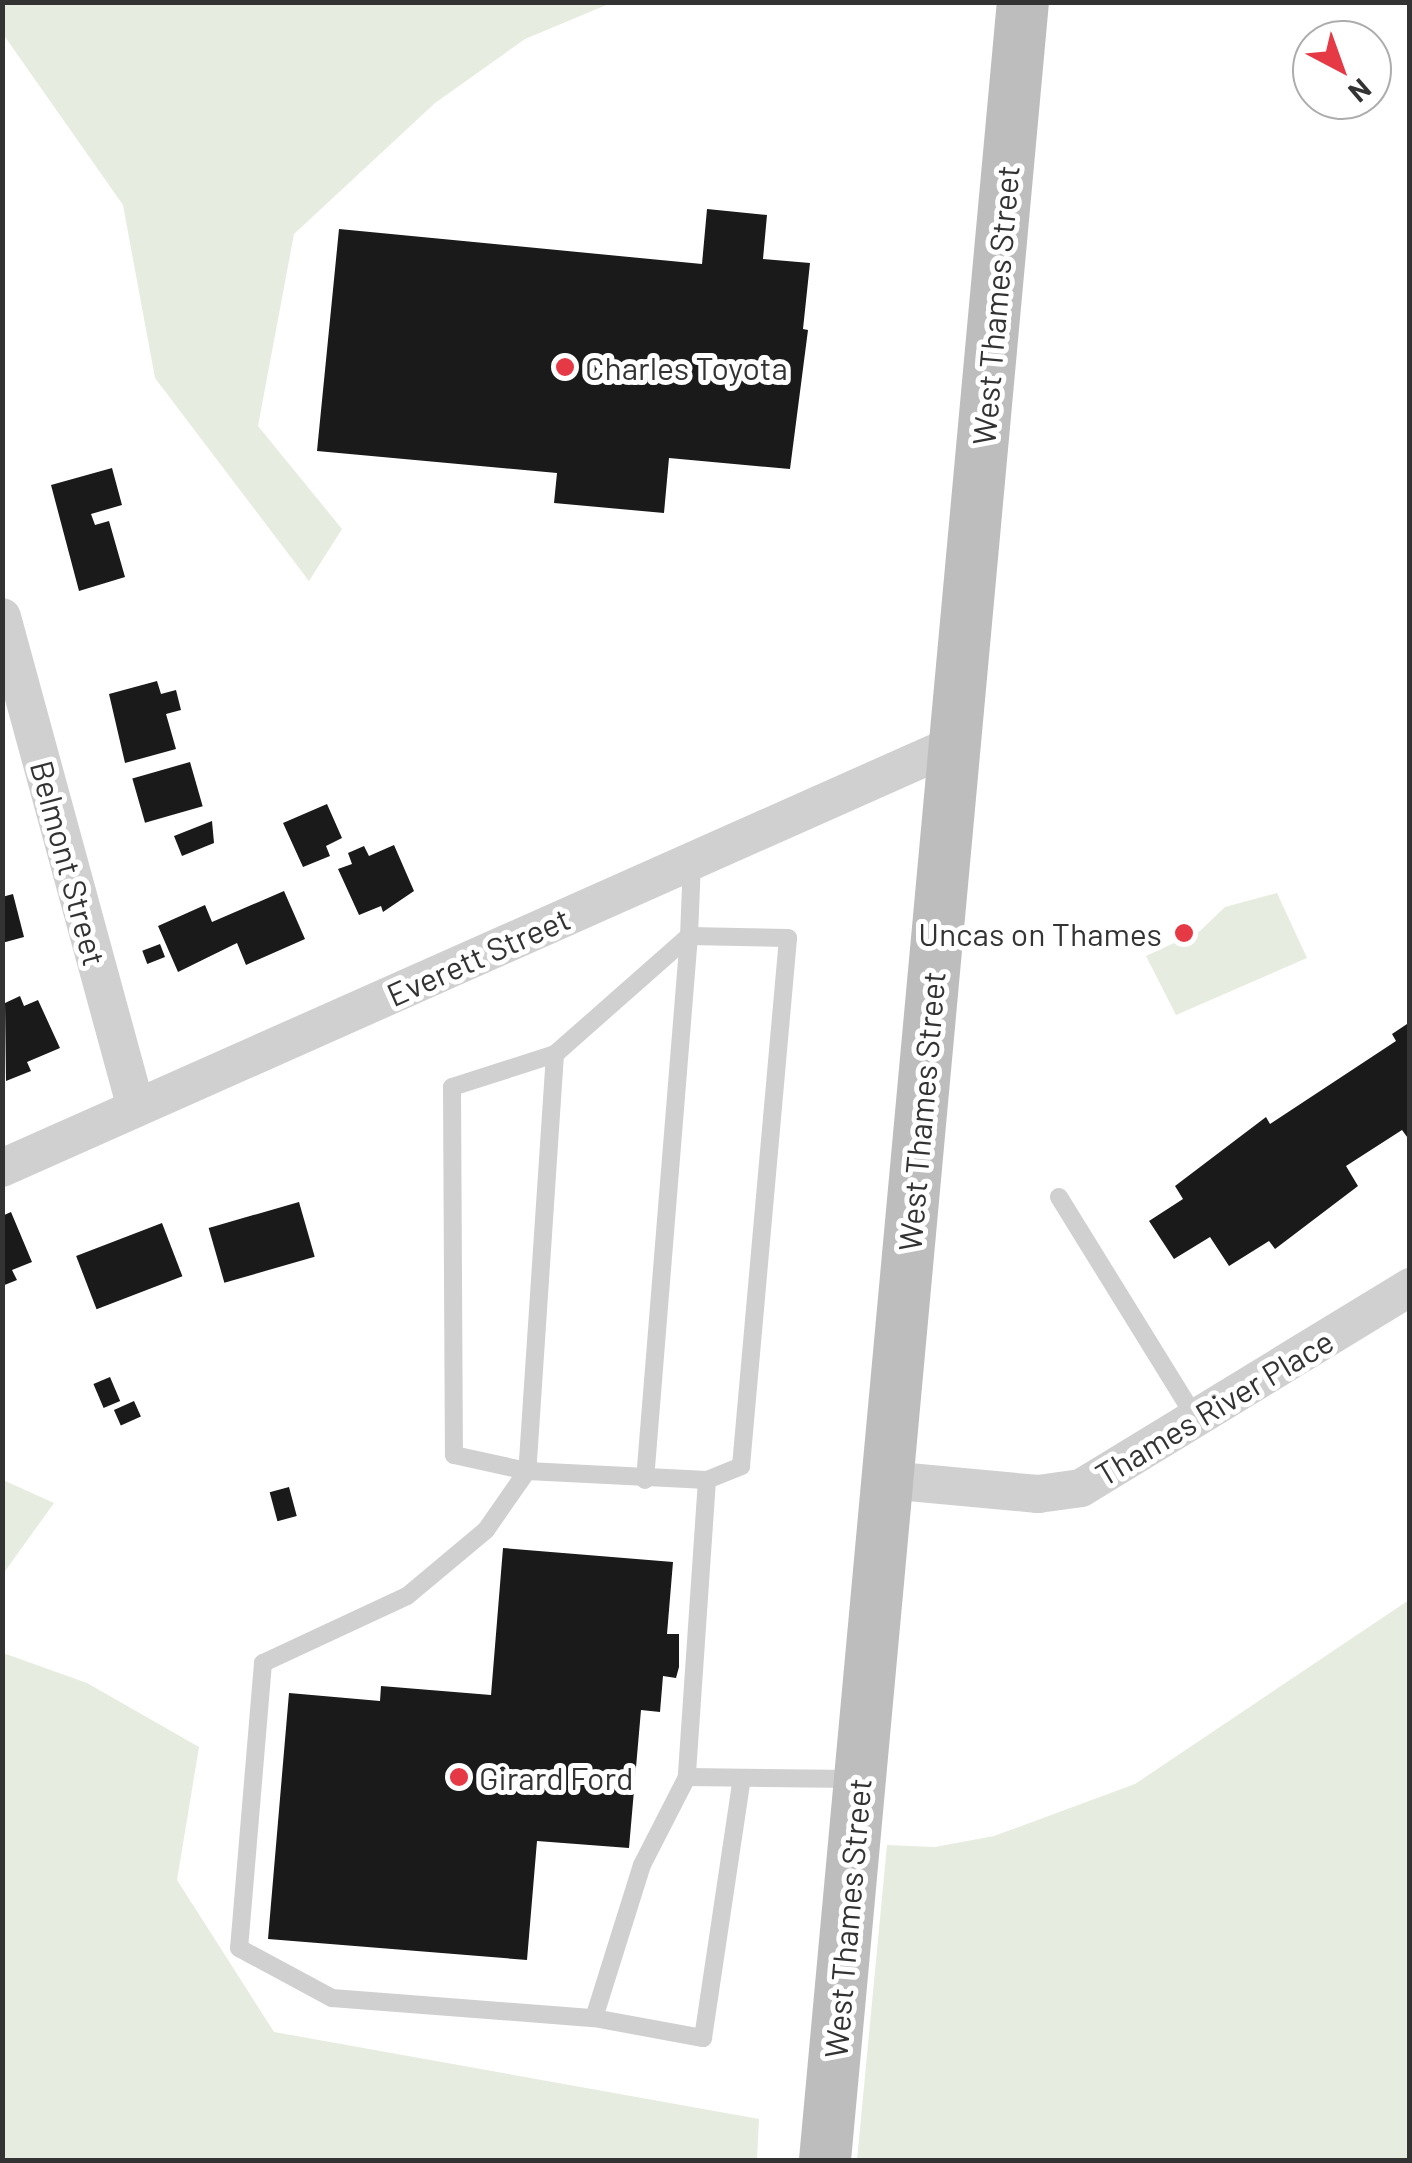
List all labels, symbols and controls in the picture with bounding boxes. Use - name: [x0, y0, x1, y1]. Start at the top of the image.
- north arrow: [1292, 20, 1392, 120]
- text: N: [1342, 72, 1379, 110]
- street label: West Thames Street: [964, 164, 1026, 446]
- place label: Charles Toyota: [585, 348, 788, 386]
- marker: Charles Toyota: [554, 356, 576, 378]
- street label: Belmont Street: [23, 756, 115, 970]
- street label: Everett Street: [380, 899, 576, 1013]
- place label: Uncas on Thames: [918, 914, 1162, 952]
- marker: Uncas on Thames: [1171, 920, 1197, 946]
- street label: West Thames Street: [890, 970, 952, 1252]
- street label: Thames River Place: [1088, 1321, 1340, 1493]
- place label: Girard Ford: [479, 1758, 633, 1796]
- marker: Girard Ford: [448, 1766, 470, 1788]
- street label: West Thames Street: [816, 1777, 878, 2059]

